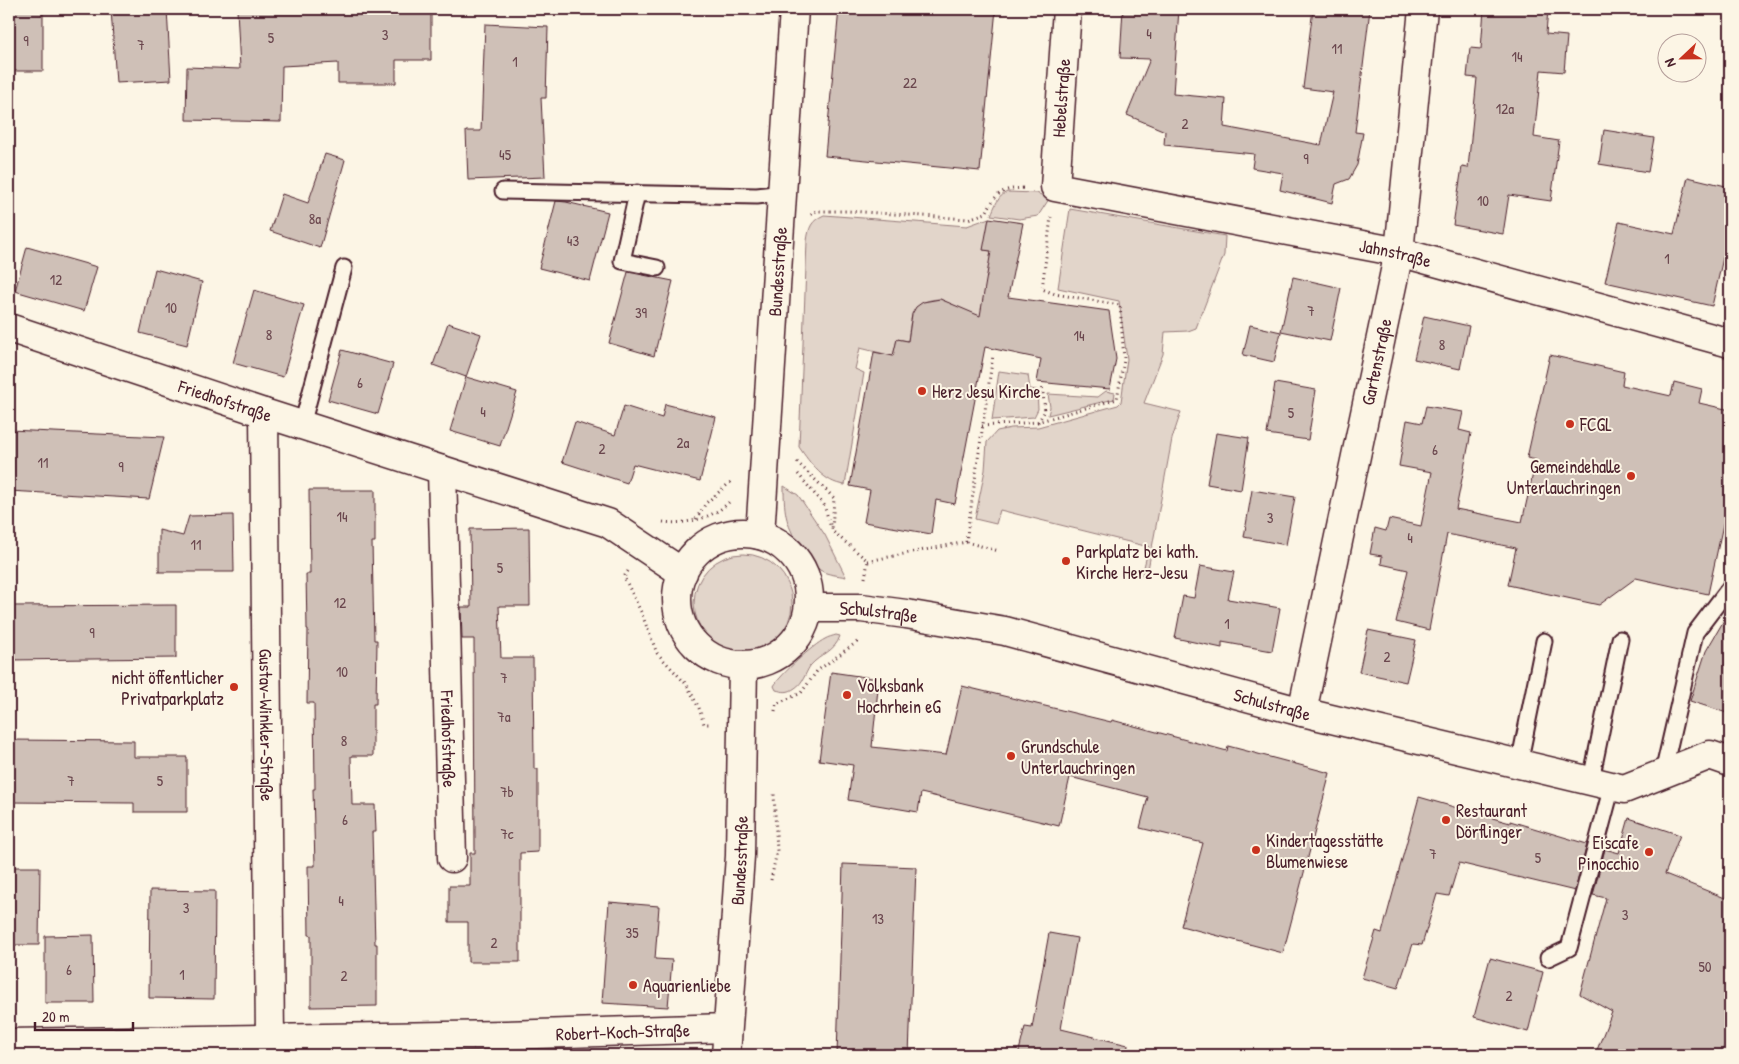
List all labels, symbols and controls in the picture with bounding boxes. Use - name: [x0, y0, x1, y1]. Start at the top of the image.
- house number: 4: [1146, 23, 1152, 44]
- house number: 3: [382, 24, 389, 45]
- house number: 5: [268, 27, 275, 48]
- house number: 9: [23, 30, 29, 51]
- north arrow: [1656, 32, 1706, 82]
- house number: 7: [137, 34, 145, 55]
- house number: 11: [1332, 38, 1342, 59]
- house number: 14: [1511, 46, 1523, 67]
- house number: 1: [512, 51, 518, 72]
- text: N: [1659, 56, 1680, 70]
- street label: Hebelstraße: [1046, 58, 1076, 138]
- house number: 22: [903, 72, 917, 93]
- house number: 12a: [1496, 98, 1514, 119]
- house number: 2: [1181, 113, 1189, 134]
- house number: 45: [499, 144, 512, 165]
- house number: 9: [1303, 148, 1309, 169]
- house number: 10: [1477, 190, 1489, 211]
- house number: 8a: [309, 208, 321, 229]
- street label: Bundesstraße: [762, 226, 792, 317]
- house number: 43: [567, 230, 579, 251]
- street label: Jahnstraße: [1357, 232, 1434, 273]
- house number: 1: [1664, 248, 1670, 269]
- house number: 12: [50, 269, 62, 290]
- house number: 10: [165, 297, 177, 318]
- house number: 7: [1307, 300, 1315, 321]
- house number: 39: [635, 302, 648, 323]
- street label: Gartenstraße: [1355, 316, 1397, 407]
- house number: 8: [266, 324, 272, 345]
- house number: 14: [1073, 325, 1085, 346]
- house number: 8: [1439, 334, 1445, 355]
- house number: 6: [357, 372, 363, 393]
- street label: Friedhofstraße: [174, 373, 275, 427]
- place label: Herz Jesu Kirche: [932, 379, 1041, 404]
- marker: Herz Jesu Kirche: [916, 385, 928, 397]
- house number: 4: [480, 401, 486, 422]
- house number: 5: [1288, 402, 1295, 423]
- place label: FCGL: [1579, 412, 1612, 437]
- marker: FCGL: [1564, 418, 1576, 430]
- house number: 2a: [677, 432, 690, 453]
- house number: 2: [598, 438, 606, 459]
- house number: 6: [1432, 439, 1438, 460]
- house number: 11: [38, 452, 48, 473]
- place label: Gemeindehalle Unterlauchringen: [1507, 454, 1621, 500]
- house number: 9: [118, 456, 124, 477]
- marker: Gemeindehalle Unterlauchringen: [1625, 470, 1637, 482]
- house number: 14: [336, 506, 348, 527]
- house number: 3: [1267, 507, 1274, 528]
- house number: 4: [1407, 527, 1413, 548]
- house number: 11: [191, 534, 201, 555]
- place label: Parkplatz bei kath. Kirche Herz-Jesu: [1076, 539, 1199, 585]
- marker: Parkplatz bei kath. Kirche Herz-Jesu: [1060, 555, 1072, 567]
- house number: 5: [497, 557, 504, 578]
- house number: 12: [334, 592, 346, 613]
- street label: Schulstraße: [840, 596, 920, 628]
- house number: 1: [1224, 613, 1230, 634]
- house number: 9: [89, 622, 95, 643]
- house number: 2: [1383, 646, 1391, 667]
- street label: Gustav-Winkler-Straße: [254, 649, 280, 801]
- house number: 10: [336, 661, 348, 682]
- place label: nicht öffentlicher Privatparkplatz: [111, 665, 224, 711]
- house number: 7: [500, 667, 508, 688]
- place label: Volksbank Hochrhein eG: [857, 673, 941, 719]
- marker: nicht öffentlicher Privatparkplatz: [228, 681, 240, 693]
- street label: Schulstraße: [1231, 682, 1313, 726]
- street label: Friedhofstraße: [435, 689, 463, 788]
- marker: Volksbank Hochrhein eG: [841, 689, 853, 701]
- house number: 7a: [497, 706, 511, 727]
- house number: 8: [341, 730, 347, 751]
- place label: Grundschule Unterlauchringen: [1021, 734, 1135, 780]
- marker: Grundschule Unterlauchringen: [1005, 750, 1017, 762]
- house number: 7: [67, 770, 75, 791]
- house number: 5: [157, 770, 164, 791]
- house number: 7b: [500, 781, 514, 802]
- place label: Restaurant Dörflinger: [1456, 798, 1528, 844]
- house number: 6: [342, 809, 348, 830]
- marker: Restaurant Dörflinger: [1440, 814, 1452, 826]
- street label: Bundesstraße: [724, 816, 753, 906]
- house number: 7c: [500, 823, 514, 844]
- place label: Kindertagesstätte Blumenwiese: [1266, 828, 1384, 874]
- place label: Eiscafe Pinocchio: [1578, 830, 1639, 876]
- house number: 7: [1429, 843, 1437, 864]
- marker: Kindertagesstätte Blumenwiese: [1250, 844, 1262, 856]
- marker: Eiscafe Pinocchio: [1643, 846, 1655, 858]
- house number: 5: [1535, 847, 1542, 868]
- house number: 4: [338, 890, 344, 911]
- house number: 3: [183, 897, 190, 918]
- house number: 3: [1622, 904, 1629, 925]
- house number: 13: [872, 908, 884, 929]
- house number: 35: [625, 922, 639, 943]
- house number: 2: [490, 932, 498, 953]
- house number: 50: [1698, 956, 1712, 977]
- house number: 6: [66, 959, 72, 980]
- house number: 1: [179, 964, 185, 985]
- house number: 2: [340, 965, 348, 986]
- place label: Aquarienliebe: [643, 973, 731, 998]
- marker: Aquarienliebe: [627, 979, 639, 991]
- house number: 2: [1505, 985, 1513, 1006]
- scale bar: [35, 999, 132, 1031]
- text: 20 m: [42, 1006, 69, 1027]
- street label: Robert-Koch-Straße: [555, 1017, 690, 1046]

